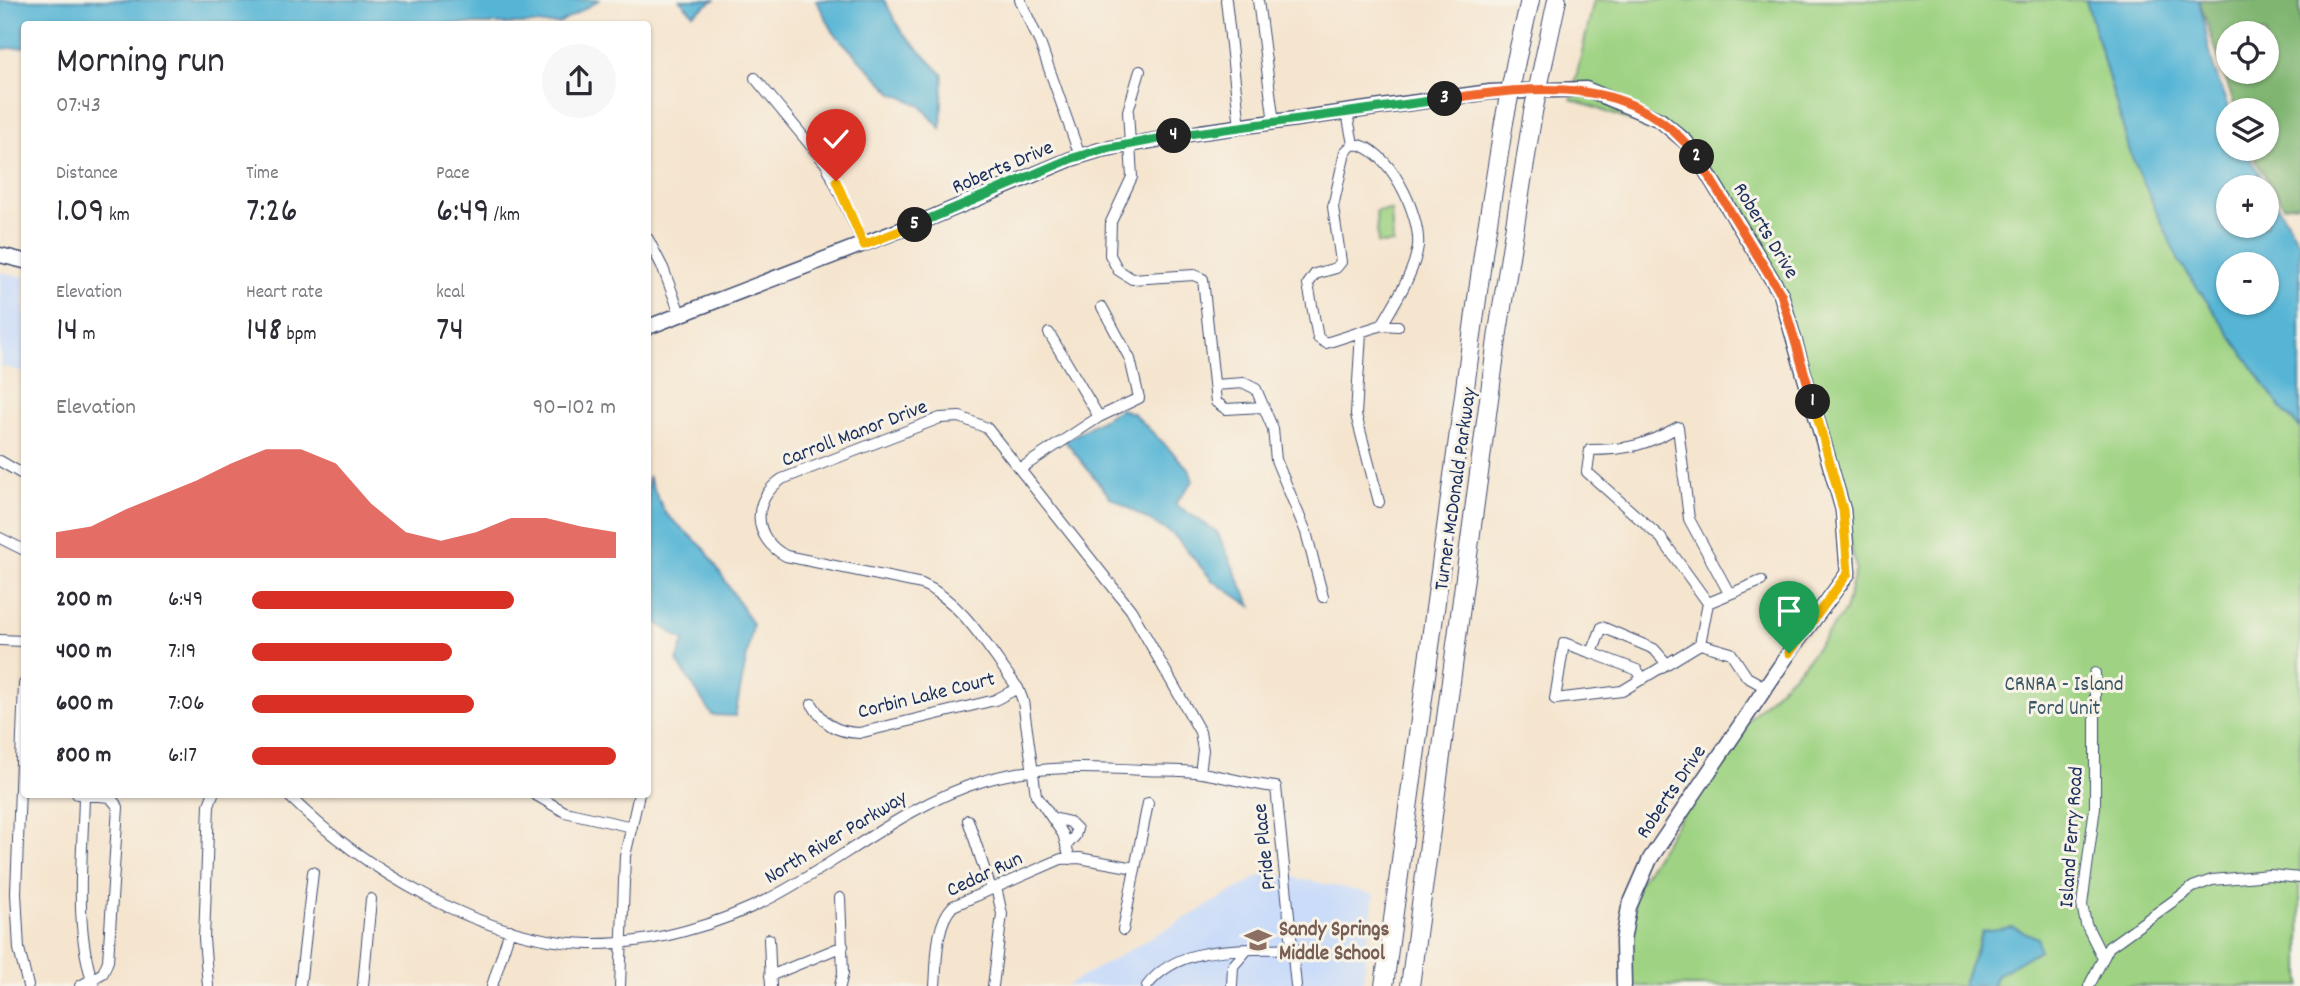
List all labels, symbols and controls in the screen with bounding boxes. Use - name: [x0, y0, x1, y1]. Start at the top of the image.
- map controls: [2216, 21, 2279, 315]
- button: locate: [2216, 21, 2279, 84]
- text: Morning run: [56, 36, 225, 91]
- button: share: [542, 44, 616, 118]
- pin: 3: [1428, 82, 1462, 116]
- text: 3: [1440, 85, 1449, 112]
- text: 07:43: [56, 90, 101, 123]
- button: layers: [2216, 98, 2279, 161]
- pin: [806, 109, 866, 181]
- pin: 4: [1156, 118, 1192, 154]
- icon: check: [817, 120, 855, 158]
- text: 4: [1170, 122, 1177, 149]
- street label: Roberts Drive: [948, 134, 1059, 204]
- pin: 2: [1680, 140, 1714, 174]
- text: 2: [1692, 143, 1701, 170]
- text: Distance: [56, 161, 118, 188]
- text: Time: [246, 161, 279, 188]
- text: Pace: [436, 161, 470, 188]
- button: +: [2216, 175, 2279, 238]
- street label: Roberts Drive: [1724, 178, 1805, 285]
- text: 1.09: [56, 188, 105, 238]
- text: 7:26: [246, 188, 298, 238]
- text: 6:49: [436, 188, 490, 238]
- text: km: [105, 203, 130, 230]
- text: /km: [490, 203, 520, 230]
- pin: 5: [898, 208, 932, 243]
- text: 5: [910, 211, 919, 238]
- button: −: [2216, 252, 2279, 315]
- text: Elevation: [56, 280, 122, 307]
- text: Heart rate: [246, 280, 323, 307]
- text: kcal: [436, 280, 465, 307]
- text: 14: [56, 307, 78, 357]
- text: 148: [246, 307, 282, 357]
- text: 74: [436, 307, 464, 357]
- text: m: [78, 322, 96, 349]
- text: bpm: [282, 322, 317, 349]
- pin: 1: [1796, 384, 1830, 420]
- street label: Turner McDonald Parkway: [1428, 386, 1486, 593]
- text: 1: [1810, 388, 1815, 415]
- text: Elevation: [56, 392, 136, 425]
- text: 90–102 m: [533, 392, 616, 425]
- street label: Carroll Manor Drive: [778, 393, 932, 476]
- pin: [1759, 581, 1819, 653]
- text: 200 m: [56, 584, 112, 617]
- text: 6:49: [168, 584, 203, 617]
- icon: arrive: [1770, 592, 1808, 630]
- text: 400 m: [56, 636, 112, 669]
- text: 7:19: [168, 636, 196, 669]
- street label: Corbin Lake Court: [855, 665, 999, 728]
- park label: CRNRA - Island Ford Unit: [2004, 671, 2124, 725]
- text: 600 m: [56, 688, 113, 721]
- text: 7:06: [168, 688, 204, 721]
- text: 800 m: [56, 740, 111, 773]
- text: 6:17: [168, 740, 197, 773]
- street label: Roberts Drive: [1630, 740, 1715, 846]
- street label: Island Ferry Road: [2053, 766, 2093, 909]
- street label: North River Parkway: [759, 784, 914, 893]
- street label: Pride Place: [1247, 802, 1285, 892]
- street label: Cedar Run: [942, 845, 1028, 906]
- place label: Sandy Springs Middle School: [1279, 916, 1389, 970]
- school or university icon: Sandy Springs Middle School: [1243, 925, 1273, 955]

